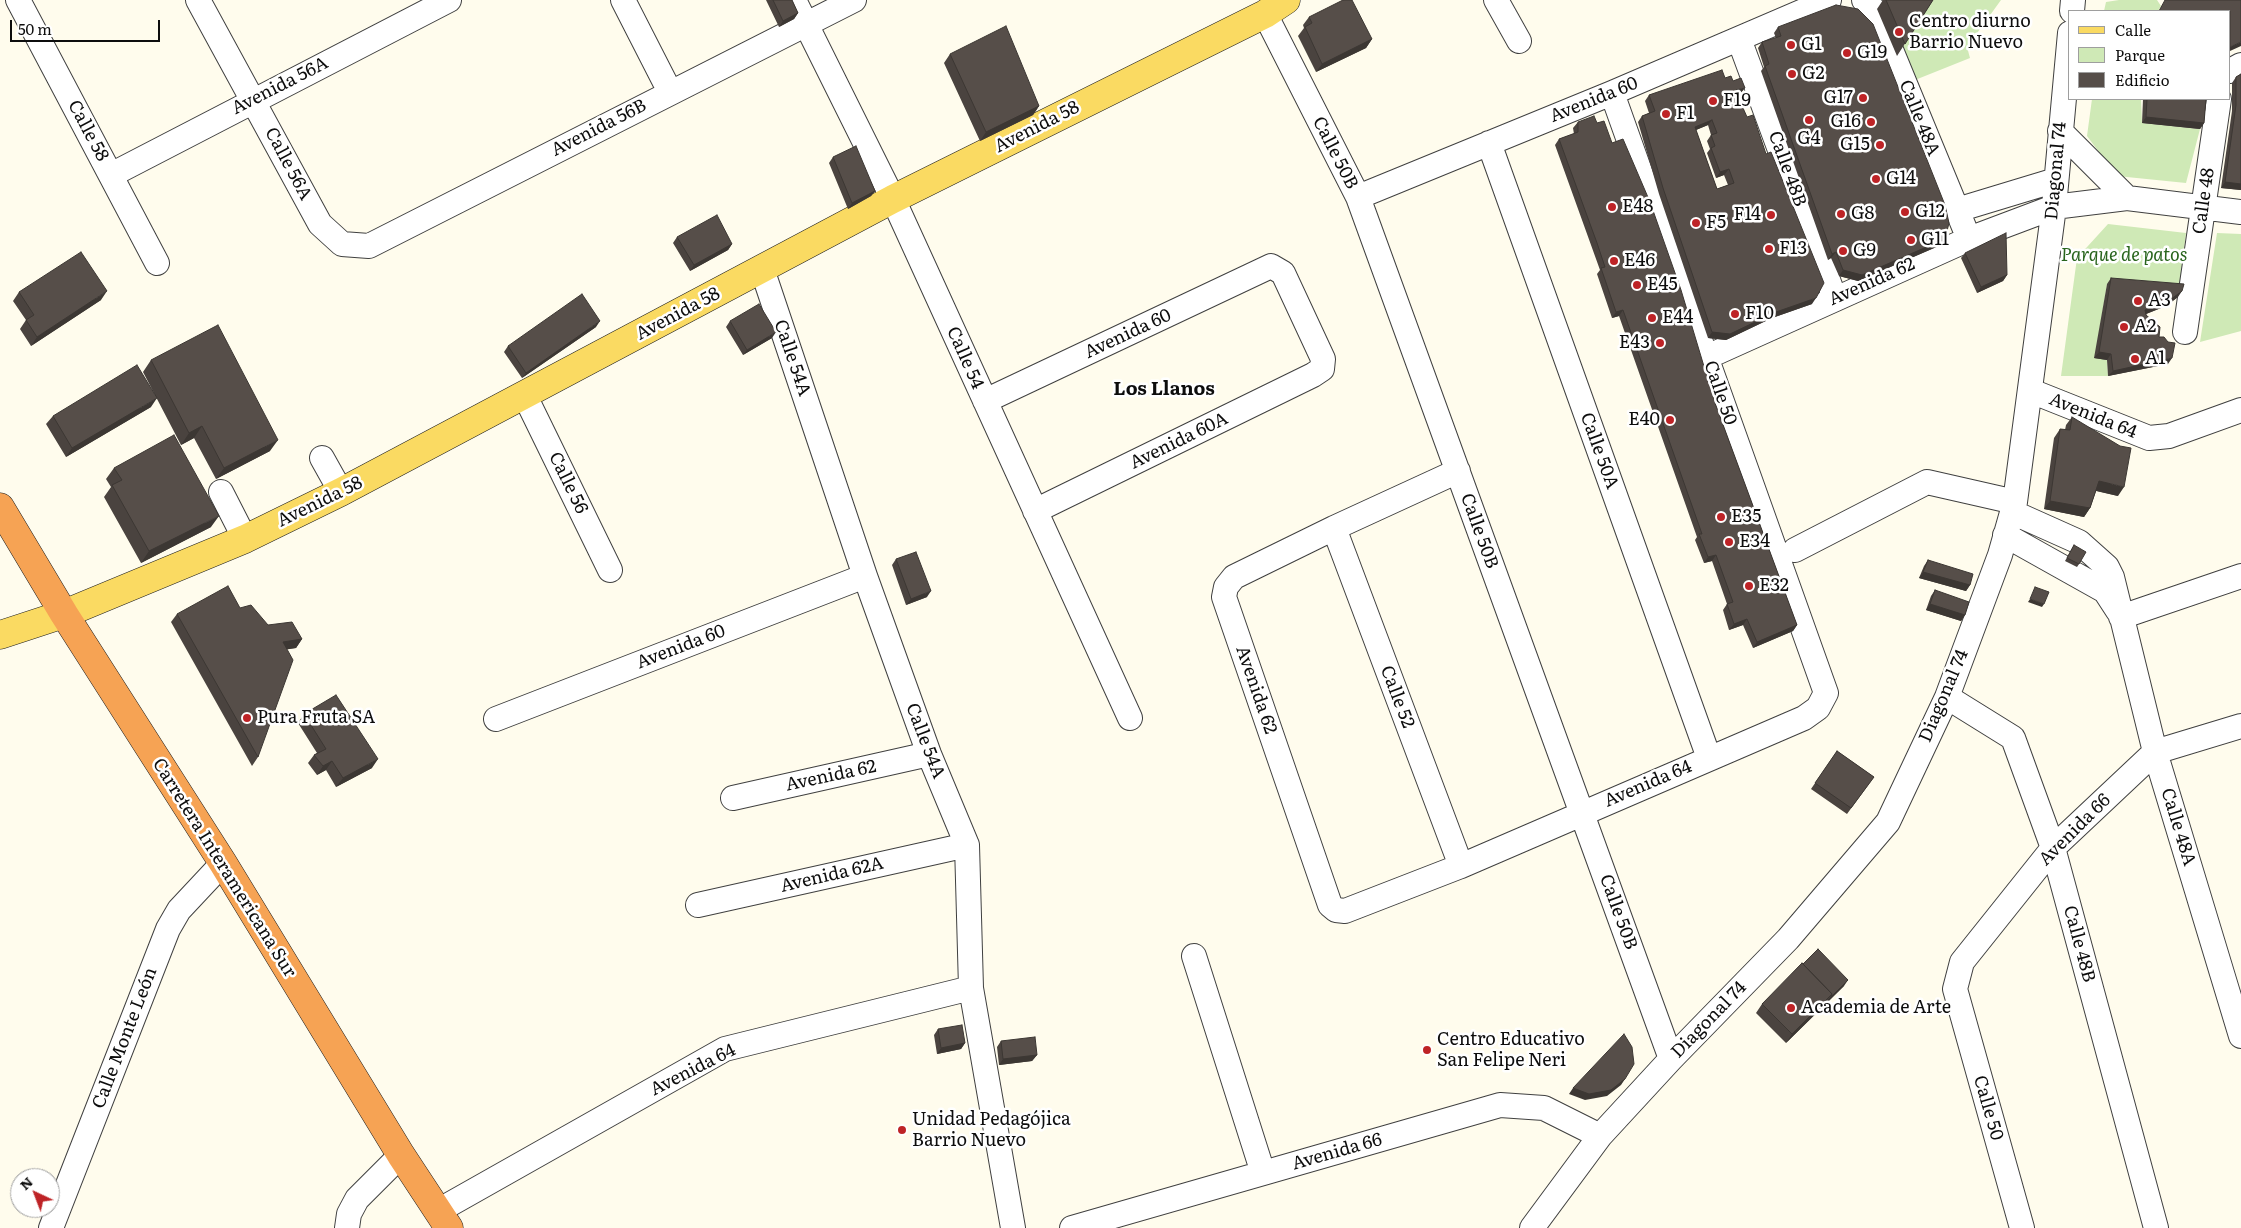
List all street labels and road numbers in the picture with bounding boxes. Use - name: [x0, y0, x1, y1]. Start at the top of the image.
- street label: Avenida 56A: [228, 52, 332, 120]
- street label: Avenida 60: [1547, 73, 1641, 127]
- street label: Calle 48A: [1894, 77, 1944, 159]
- street label: Avenida 56B: [548, 95, 650, 161]
- street label: Avenida 58: [991, 96, 1083, 158]
- street label: Calle 58: [63, 97, 113, 165]
- street label: Calle 50B: [1308, 113, 1362, 193]
- street label: Diagonal 74: [2041, 121, 2071, 221]
- street label: Calle 56A: [260, 124, 316, 204]
- street label: Calle 48B: [1763, 128, 1811, 210]
- street label: Calle 48: [2189, 166, 2219, 236]
- street label: Avenida 62: [1826, 253, 1918, 311]
- street label: Avenida 58: [632, 283, 724, 345]
- street label: Avenida 60: [1081, 305, 1175, 363]
- street label: Calle 54A: [769, 317, 815, 399]
- street label: Calle 54: [942, 323, 988, 393]
- street label: Calle 50: [1699, 358, 1741, 428]
- street label: Avenida 64: [2046, 389, 2140, 443]
- street label: Avenida 60A: [1126, 408, 1232, 474]
- street label: Calle 50A: [1575, 410, 1623, 492]
- street label: Calle 56: [544, 449, 592, 517]
- street label: Avenida 58: [274, 472, 366, 532]
- street label: Calle 50B: [1455, 490, 1503, 572]
- street label: Avenida 60: [634, 620, 728, 674]
- street label: Avenida 62: [1231, 643, 1281, 737]
- street label: Diagonal 74: [1915, 646, 1973, 746]
- street label: Calle 52: [1375, 663, 1419, 731]
- street label: Calle 54A: [901, 700, 949, 782]
- street label: Carretera Interamericana Sur: [147, 754, 301, 982]
- street label: Avenida 62: [784, 756, 878, 796]
- street label: Avenida 64: [1601, 756, 1695, 812]
- street label: Calle 48A: [2156, 786, 2200, 868]
- street label: Avenida 66: [2035, 790, 2115, 870]
- street label: Avenida 62A: [778, 853, 886, 897]
- street label: Calle 50B: [1594, 871, 1642, 953]
- street label: Calle 48B: [2058, 903, 2100, 985]
- street label: Calle Monte León: [88, 964, 162, 1112]
- street label: Diagonal 74: [1667, 977, 1751, 1063]
- street label: Avenida 64: [647, 1039, 739, 1101]
- street label: Calle 50: [1968, 1073, 2008, 1143]
- street label: Avenida 66: [1290, 1129, 1384, 1175]

